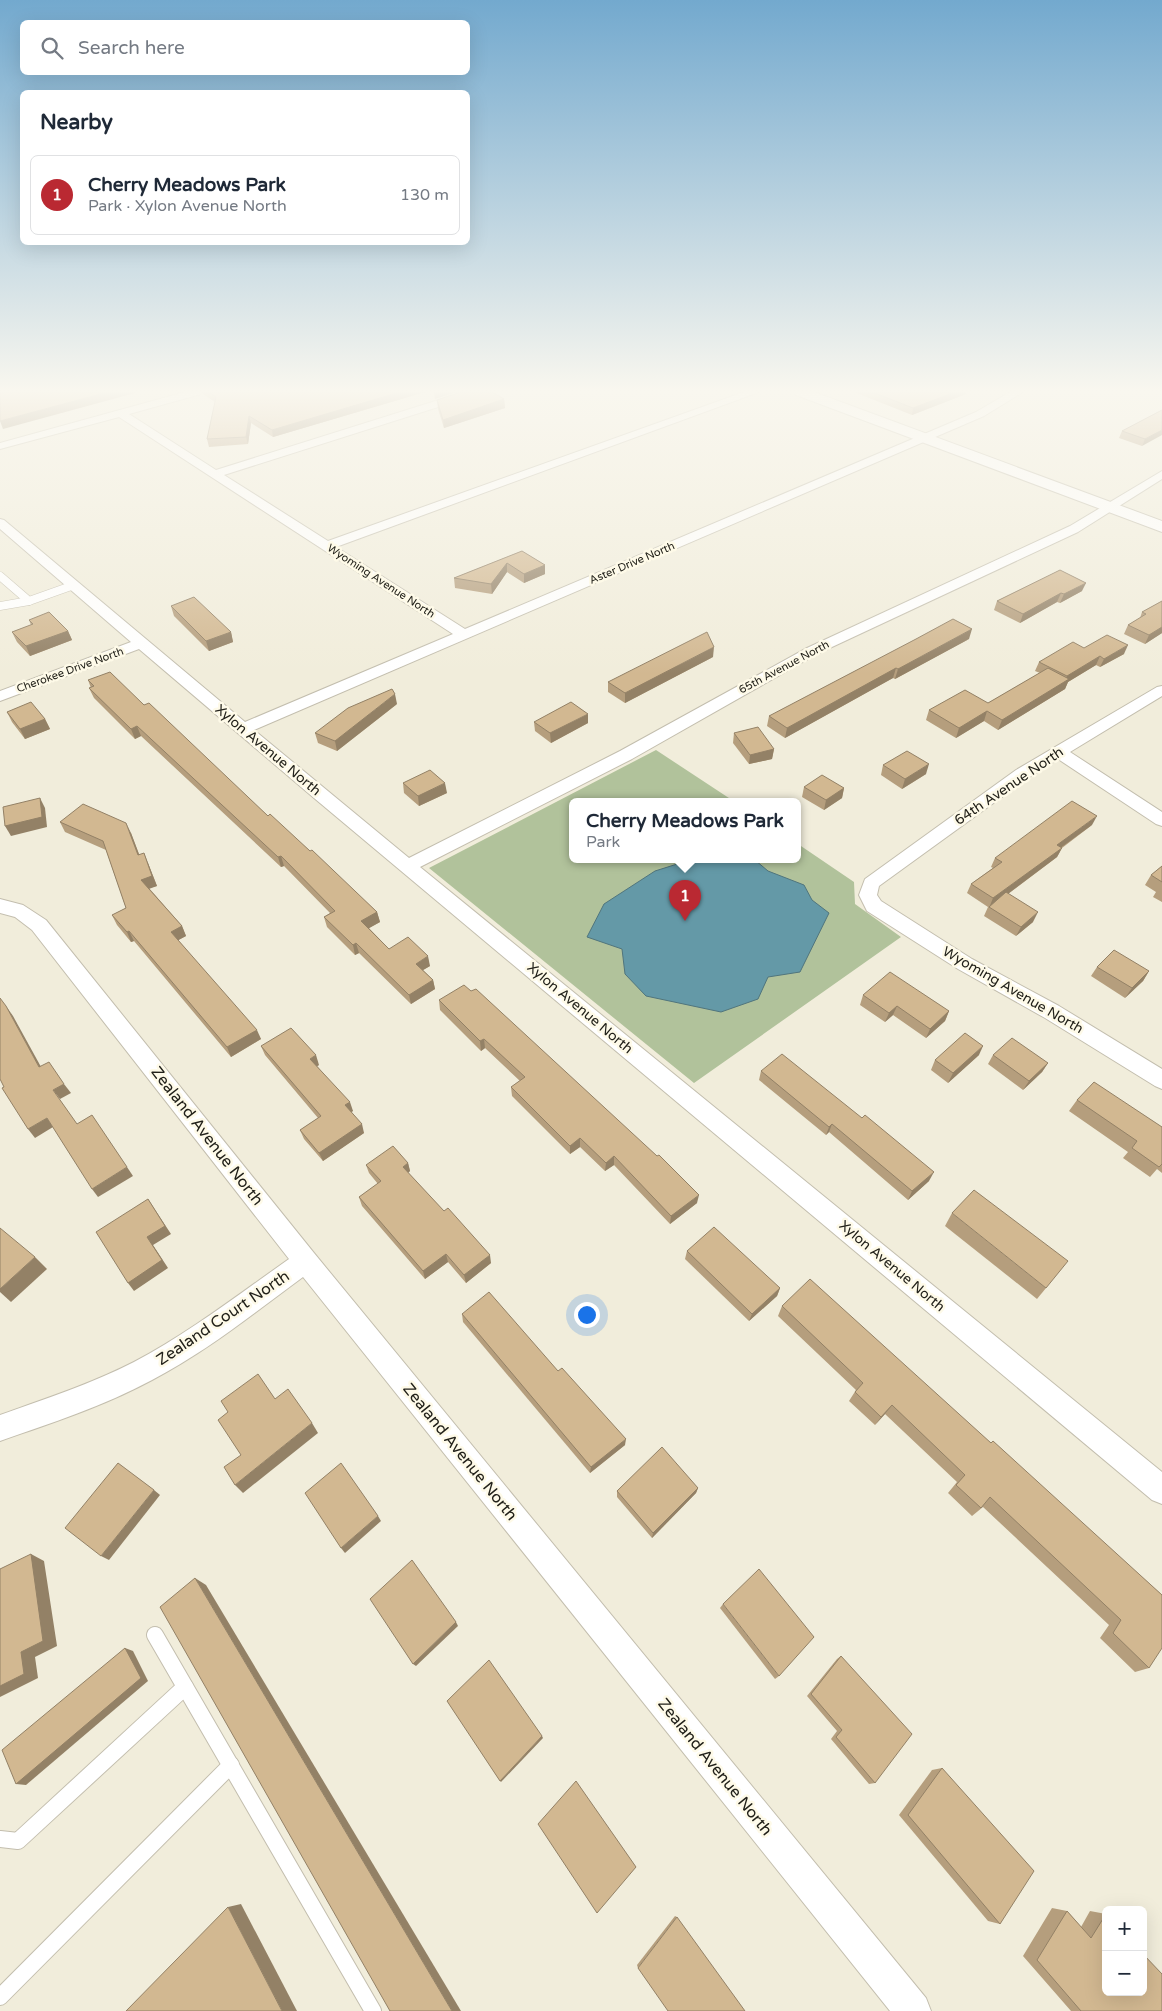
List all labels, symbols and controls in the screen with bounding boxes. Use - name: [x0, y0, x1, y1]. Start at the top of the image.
- search box: [20, 20, 470, 75]
- icon: search: [38, 34, 66, 62]
- text: Search here: [78, 37, 185, 59]
- text: Nearby: [40, 110, 113, 135]
- text: Cherry Meadows Park: [88, 174, 286, 196]
- text: 1: [52, 185, 62, 205]
- text: 130 m: [400, 185, 449, 205]
- text: Park · Xylon Avenue North: [88, 196, 287, 216]
- street label: Aster Drive North: [587, 539, 677, 587]
- street label: Wyoming Avenue North: [325, 541, 437, 621]
- street label: 65th Avenue North: [737, 638, 831, 696]
- street label: Cherokee Drive North: [15, 645, 125, 695]
- street label: Xylon Avenue North: [212, 701, 324, 799]
- street label: 64th Avenue North: [951, 743, 1067, 829]
- popup: [569, 798, 801, 863]
- text: Cherry Meadows Park: [586, 810, 784, 832]
- text: Park: [586, 832, 620, 852]
- pin: 1: [669, 880, 701, 921]
- street label: Wyoming Avenue North: [940, 943, 1086, 1037]
- street label: Xylon Avenue North: [524, 959, 636, 1057]
- street label: Zealand Avenue North: [146, 1062, 268, 1210]
- street label: Xylon Avenue North: [836, 1217, 948, 1315]
- street label: Zealand Court North: [153, 1266, 293, 1370]
- your location: [574, 1302, 600, 1328]
- street label: Zealand Avenue North: [398, 1379, 522, 1525]
- street label: Zealand Avenue North: [653, 1694, 777, 1840]
- map controls: [1102, 1906, 1147, 1996]
- button: +: [1102, 1906, 1147, 1951]
- button: −: [1102, 1951, 1147, 1996]

